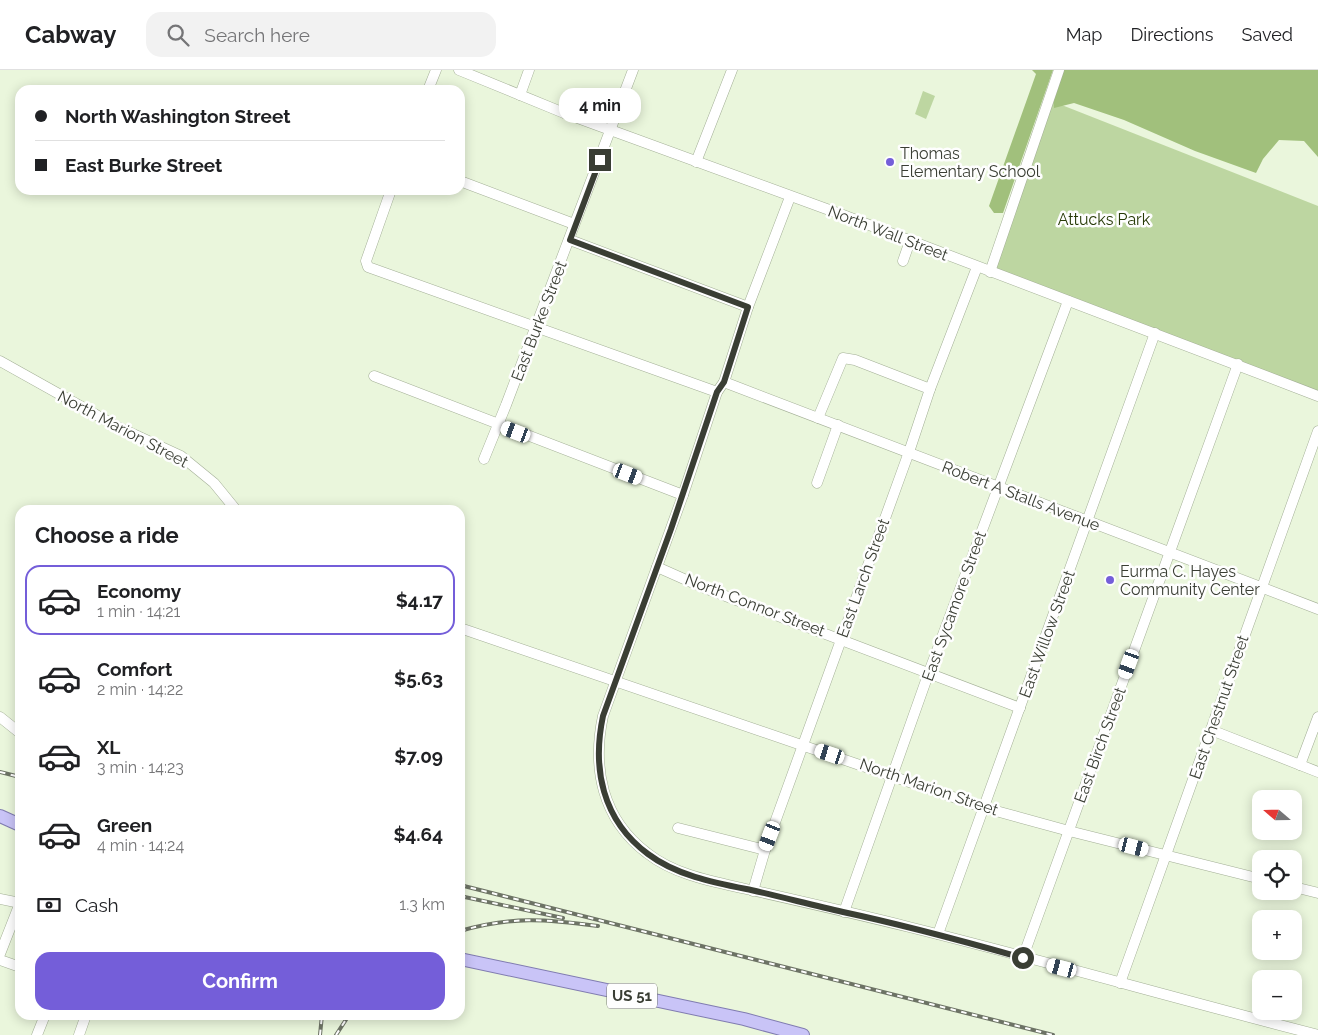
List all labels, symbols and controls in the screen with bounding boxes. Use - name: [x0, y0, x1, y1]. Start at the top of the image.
- search box: [146, 12, 496, 57]
- text: Cabway: [25, 20, 116, 49]
- icon: search: [164, 21, 192, 49]
- text: Search here: [204, 24, 310, 46]
- text: Map: [1066, 24, 1102, 45]
- text: Directions: [1130, 24, 1214, 45]
- text: Saved: [1242, 24, 1293, 45]
- callout: 4 min: [559, 88, 641, 122]
- text: 4 min: [579, 96, 621, 115]
- text: North Washington Street: [65, 105, 291, 127]
- place label: Thomas Elementary School: [900, 144, 1041, 181]
- route end: [589, 149, 611, 171]
- text: East Burke Street: [65, 154, 222, 176]
- marker: Thomas Elementary School: [884, 156, 896, 168]
- street label: North Wall Street: [825, 201, 951, 265]
- park label: Attucks Park: [1058, 210, 1151, 229]
- street label: East Burke Street: [507, 258, 571, 384]
- street label: North Marion Street: [54, 387, 192, 472]
- car: [499, 420, 532, 444]
- street label: Robert A Stalls Avenue: [939, 457, 1103, 535]
- car: [611, 462, 644, 486]
- street label: East Larch Street: [833, 515, 894, 640]
- text: Choose a ride: [35, 522, 179, 548]
- street label: East Sycamore Street: [918, 528, 990, 684]
- place label: Eurma C. Hayes Community Center: [1120, 562, 1260, 599]
- street label: East Willow Street: [1015, 567, 1079, 700]
- street label: North Connor Street: [682, 570, 828, 641]
- marker: Eurma C. Hayes Community Center: [1104, 574, 1116, 586]
- icon: car: [37, 578, 82, 623]
- text: Economy: [97, 580, 181, 602]
- text: $4.17: [396, 589, 443, 611]
- text: 1 min · 14:21: [97, 602, 180, 621]
- street label: East Chestnut Street: [1185, 632, 1253, 781]
- car: [1116, 647, 1141, 681]
- icon: car: [37, 656, 82, 701]
- text: Comfort: [97, 658, 172, 680]
- text: $5.63: [394, 667, 443, 689]
- text: 2 min · 14:22: [97, 680, 183, 699]
- street label: East Birch Street: [1070, 684, 1130, 805]
- icon: car: [37, 734, 82, 779]
- text: XL: [97, 736, 120, 758]
- car: [813, 742, 846, 766]
- text: $7.09: [394, 745, 443, 767]
- street label: North Marion Street: [857, 754, 1001, 820]
- text: 3 min · 14:23: [97, 758, 184, 777]
- north arrow: [1252, 790, 1302, 840]
- map controls: [1252, 790, 1302, 1020]
- icon: car: [37, 812, 82, 857]
- text: Green: [97, 814, 152, 836]
- car: [757, 819, 782, 853]
- text: $4.64: [393, 823, 443, 845]
- text: 4 min · 14:24: [97, 836, 184, 855]
- car: [1117, 836, 1150, 858]
- button: locate: [1252, 850, 1302, 900]
- icon: cash: [35, 891, 63, 919]
- text: Cash: [75, 894, 119, 916]
- text: 1.3 km: [399, 895, 445, 914]
- button: +: [1252, 910, 1302, 960]
- route start: [1012, 947, 1034, 969]
- button: Confirm: [35, 952, 445, 1010]
- car: [1045, 957, 1078, 979]
- button: −: [1252, 970, 1302, 1020]
- road number: US 51: [607, 984, 657, 1008]

